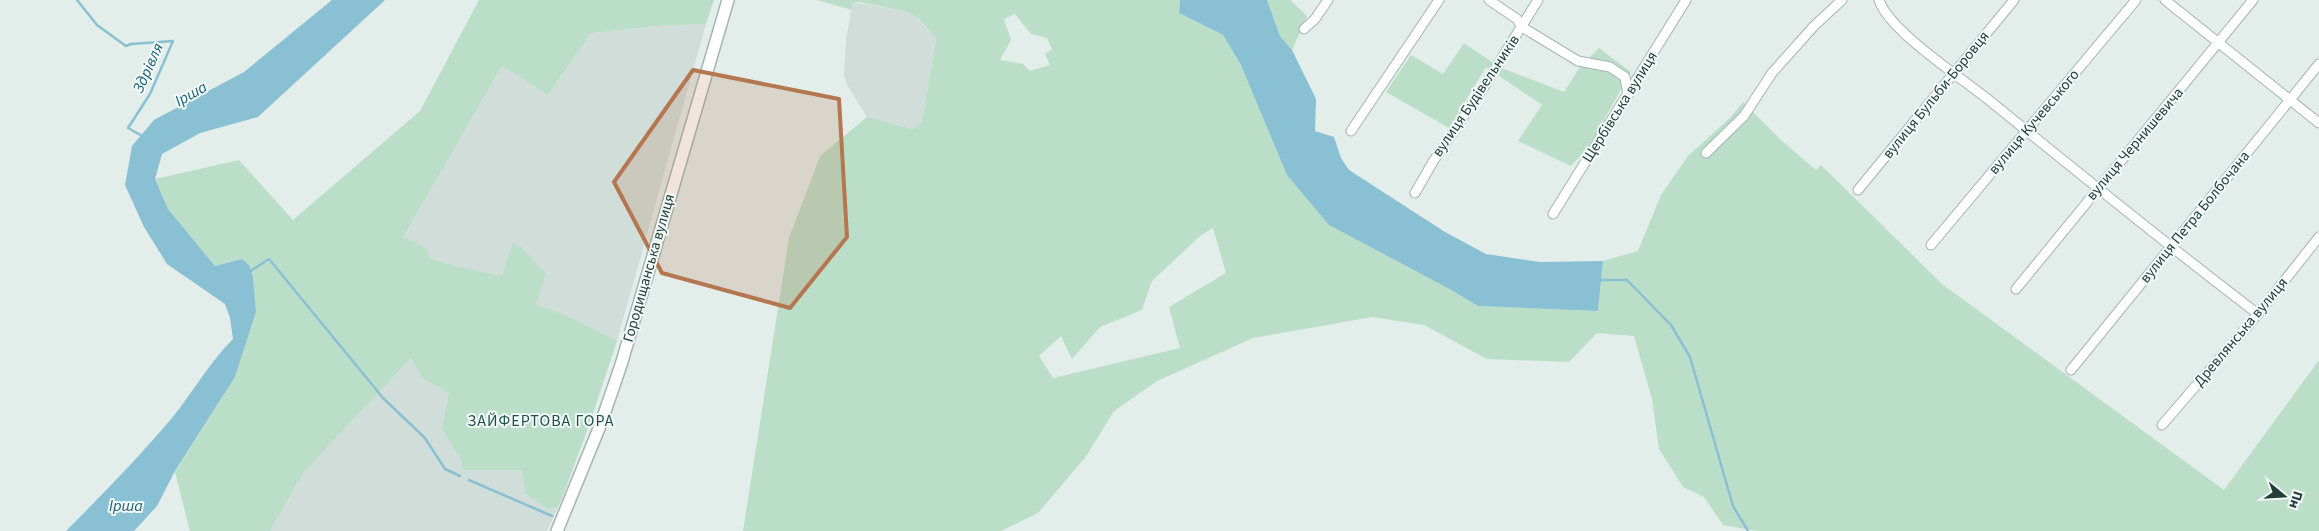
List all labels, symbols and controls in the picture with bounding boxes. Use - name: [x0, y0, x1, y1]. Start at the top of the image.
- street label: вулиця Бульби-Боровця: [1878, 27, 1994, 163]
- street label: вулиця Будівельників: [1427, 30, 1525, 161]
- water label: Здрівля: [127, 39, 169, 97]
- street label: Щербівська вулиця: [1577, 47, 1663, 167]
- street label: вулиця Кучевського: [1984, 65, 2084, 179]
- water label: Ірша: [171, 76, 212, 112]
- street label: вулиця Чернишевича: [2081, 83, 2189, 205]
- street label: вулиця Петра Болбочана: [2135, 146, 2255, 288]
- street label: Городищанська вулиця: [618, 191, 680, 345]
- street label: Древлянська вулиця: [2189, 273, 2293, 391]
- district label: ЗАЙФЕРТОВА ГОРА: [468, 410, 614, 432]
- north arrow: [2259, 471, 2309, 521]
- text: Пн: [2283, 488, 2308, 511]
- water label: Ірша: [109, 495, 143, 517]

